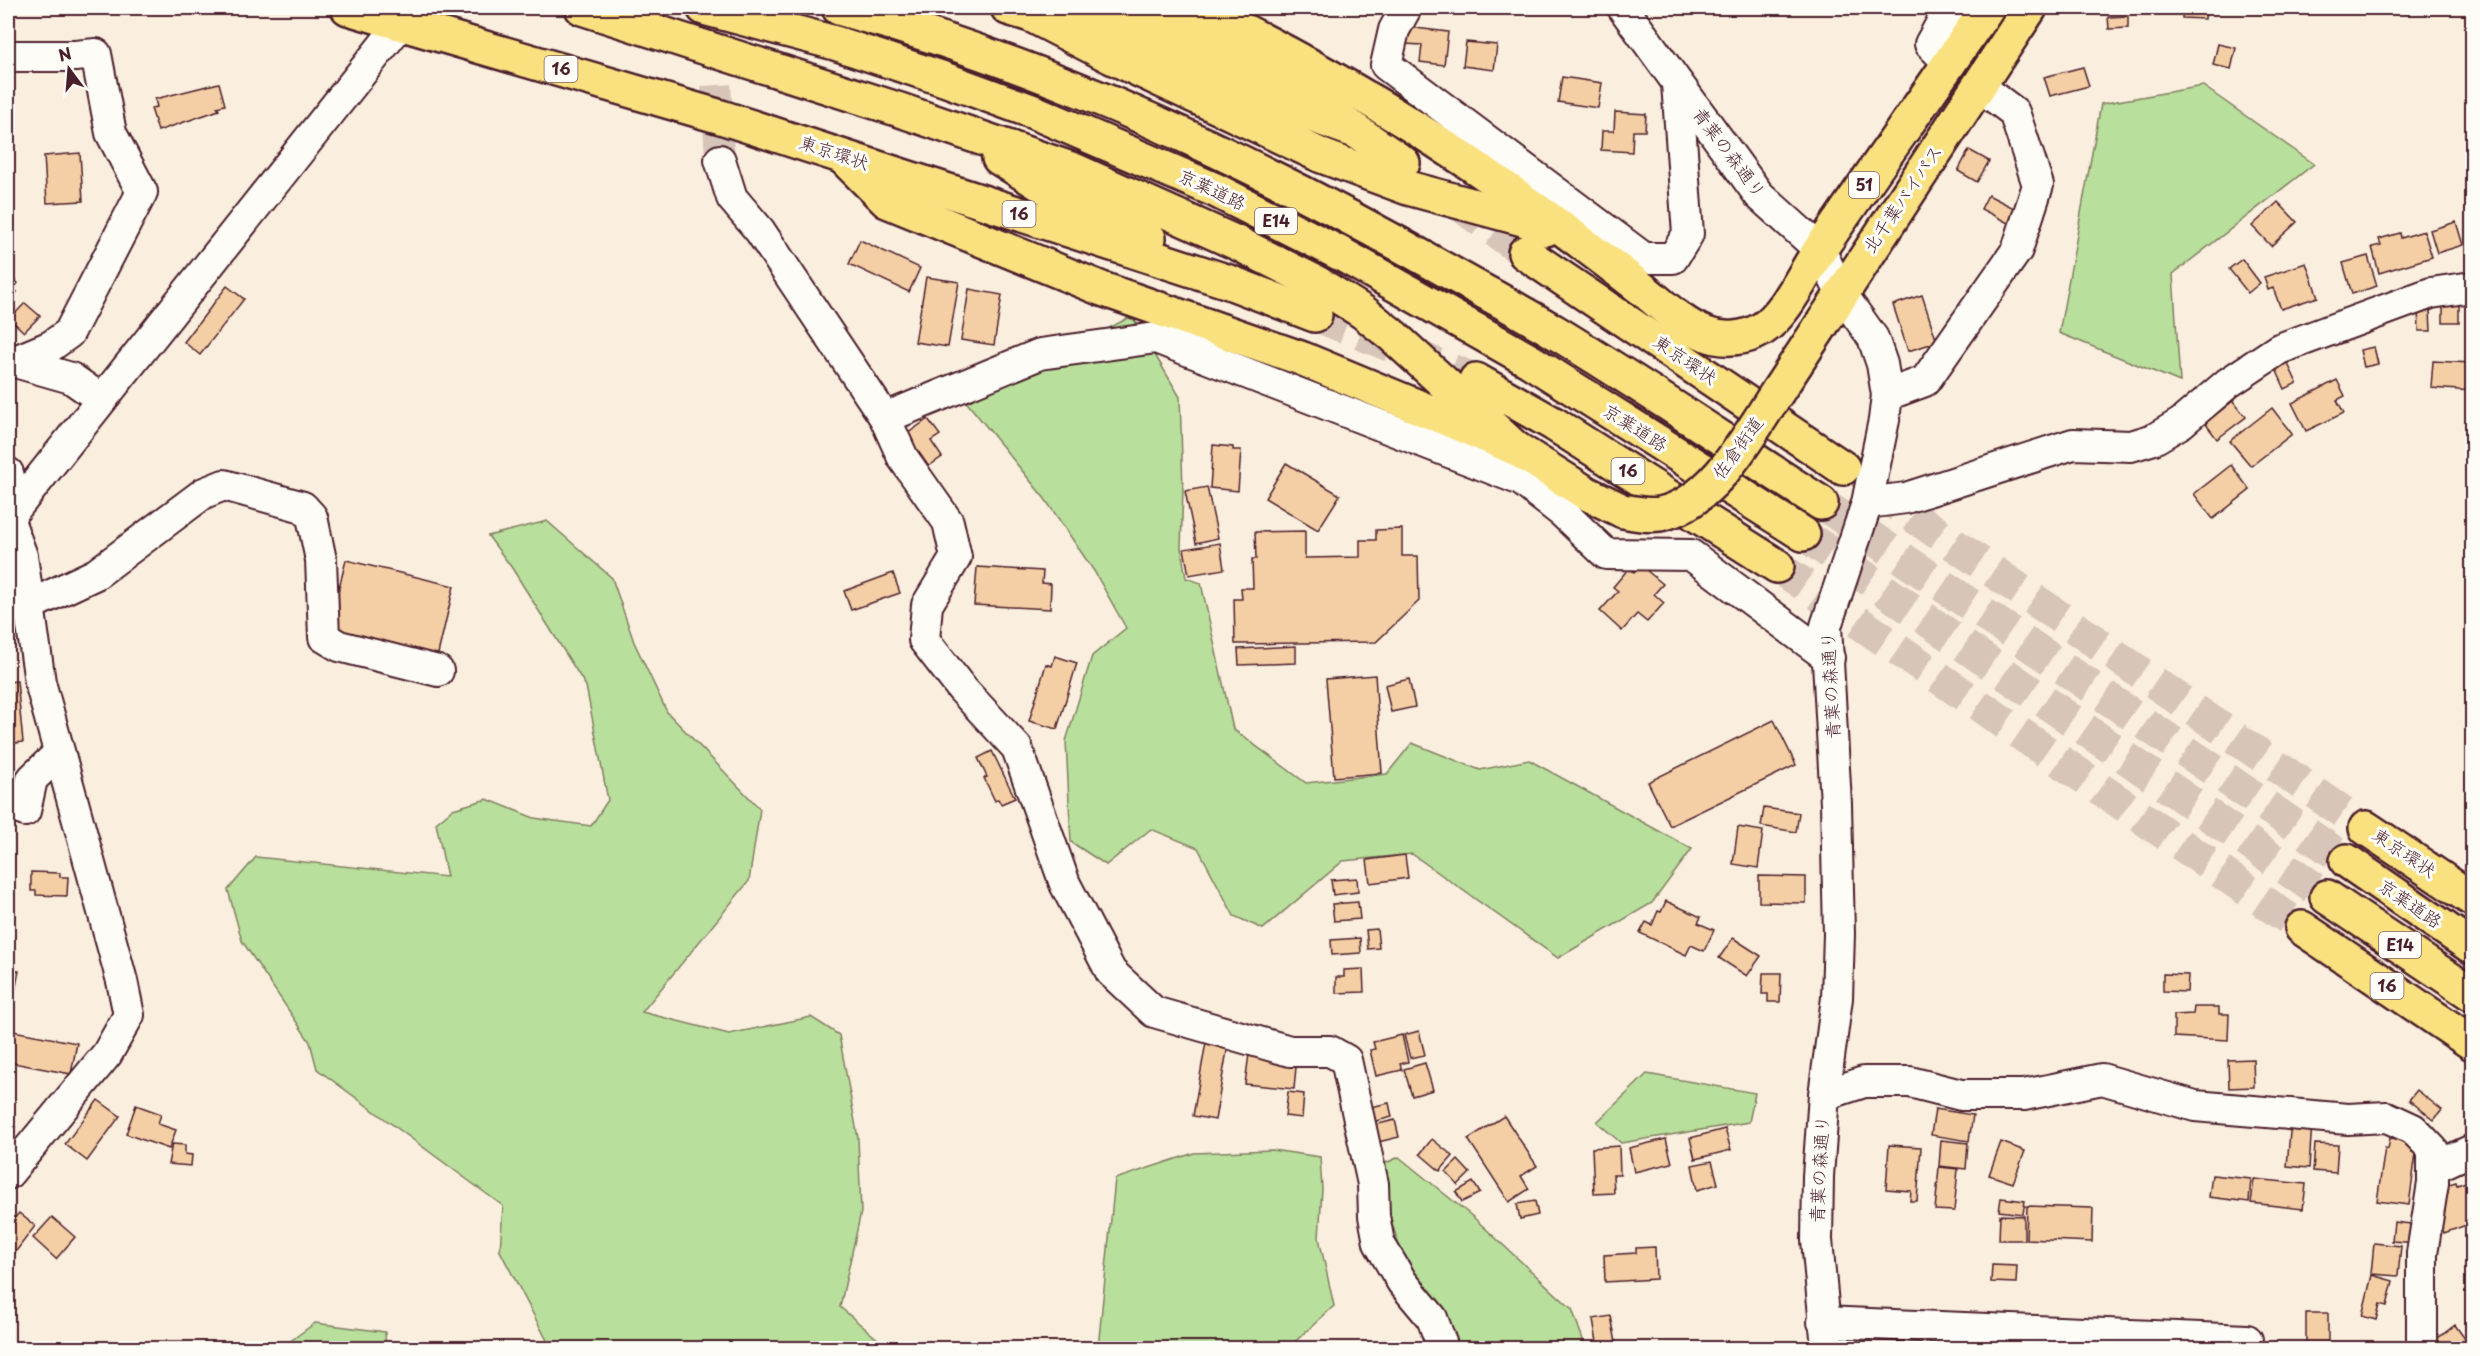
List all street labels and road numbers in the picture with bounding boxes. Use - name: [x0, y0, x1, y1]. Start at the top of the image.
- road number: 16: [544, 56, 578, 82]
- street label: 青葉の森通り: [1687, 101, 1773, 203]
- street label: 東京環状: [796, 128, 873, 176]
- street label: 北千葉バイパス: [1855, 139, 1948, 258]
- street label: 京葉道路: [1174, 161, 1251, 216]
- road number: 51: [1849, 172, 1879, 198]
- road number: 16: [1002, 201, 1036, 227]
- road number: E14: [1255, 208, 1297, 234]
- street label: 東京環状: [1648, 327, 1723, 390]
- street label: 京葉道路: [1598, 396, 1673, 457]
- street label: 佐倉街道: [1705, 410, 1769, 484]
- road number: 16: [1612, 458, 1644, 484]
- street label: 青葉の森通り: [1813, 630, 1846, 740]
- street label: 東京環状: [2367, 820, 2442, 883]
- street label: 京葉道路: [2373, 871, 2448, 934]
- road number: E14: [2379, 932, 2421, 958]
- road number: 16: [2370, 973, 2404, 999]
- street label: 青葉の森通り: [1802, 1114, 1835, 1224]

